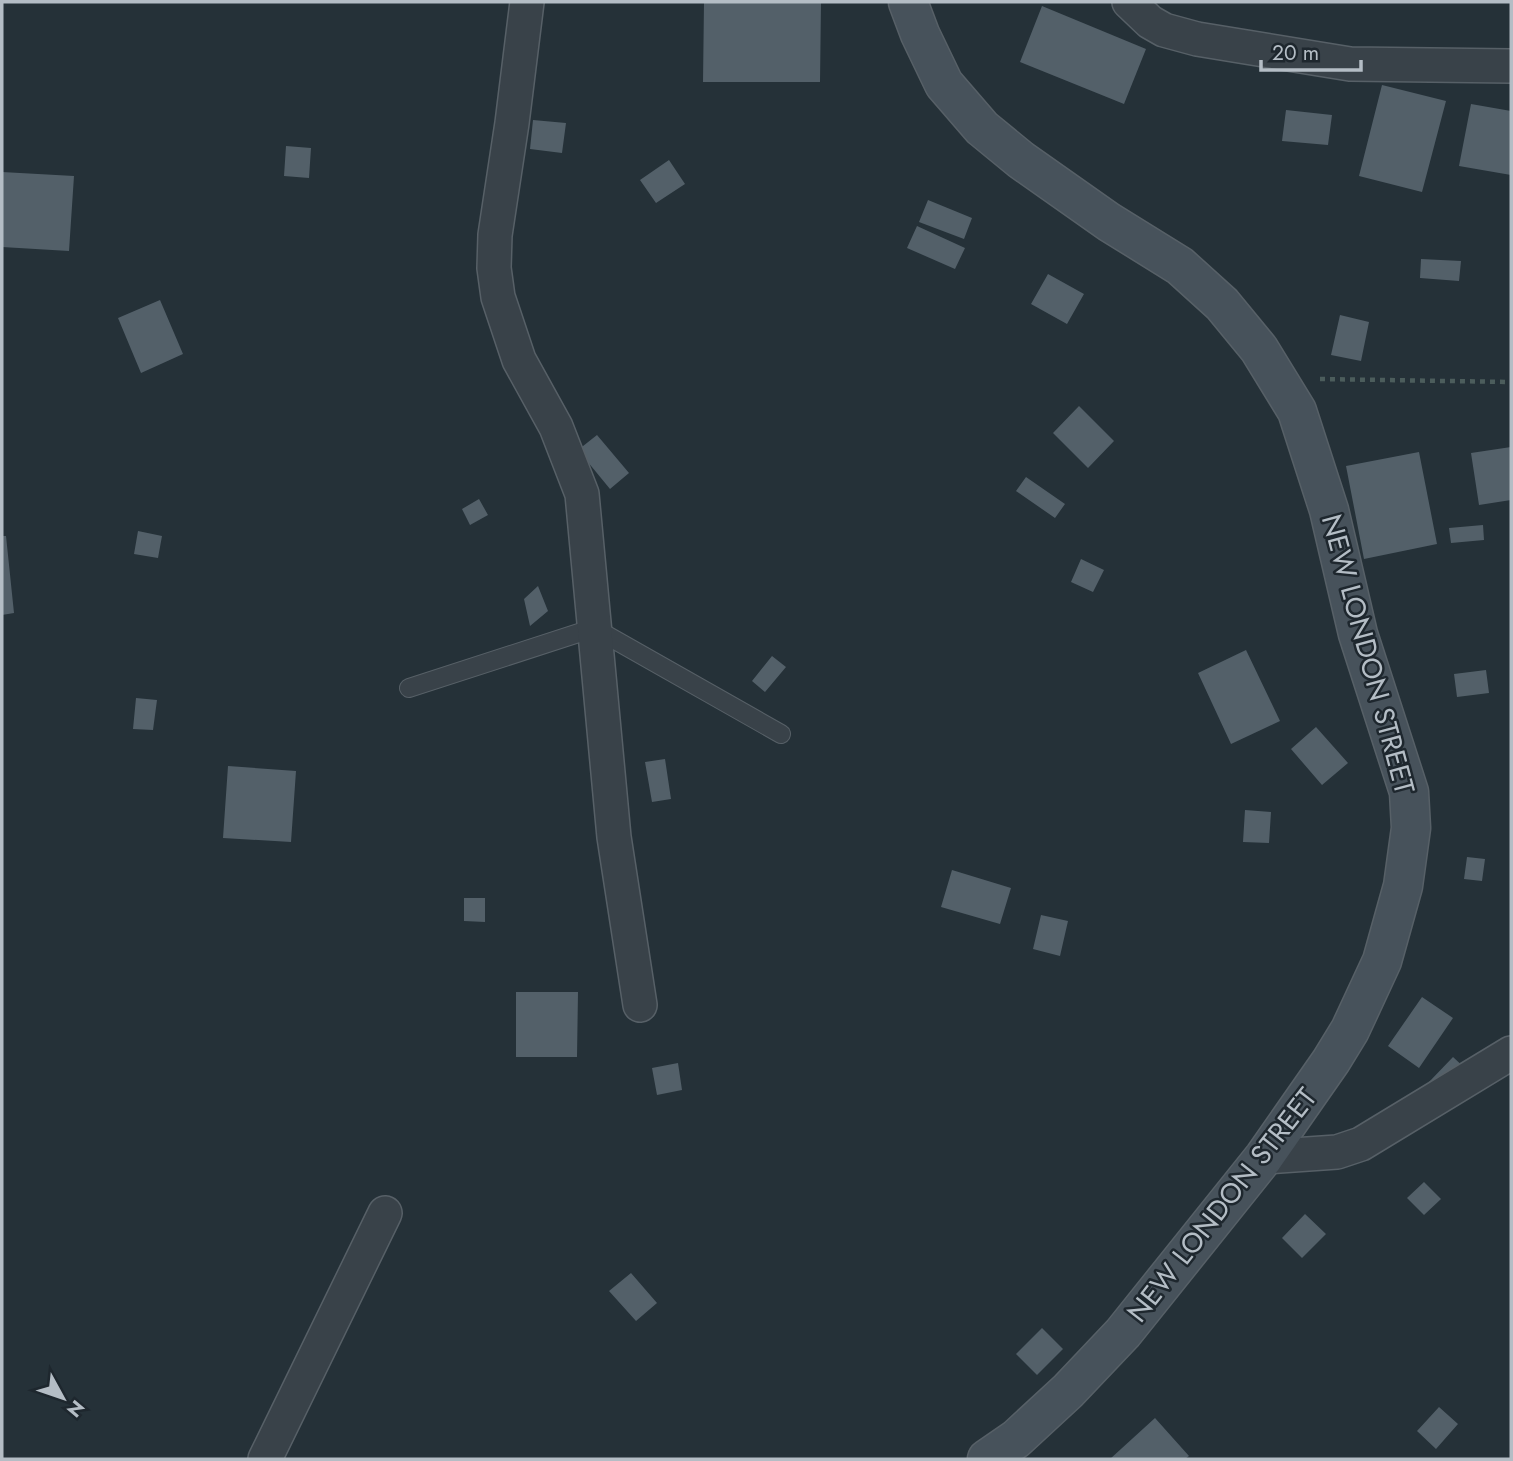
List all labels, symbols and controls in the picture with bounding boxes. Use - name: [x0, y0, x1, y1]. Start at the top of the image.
- scale bar: [1261, 28, 1361, 72]
- text: 20 m: [1272, 38, 1319, 68]
- street label: NEW LONDON STREET: [1311, 510, 1425, 798]
- street label: NEW LONDON STREET: [1117, 1079, 1327, 1331]
- north arrow: [28, 1363, 98, 1433]
- text: N: [60, 1394, 91, 1423]

